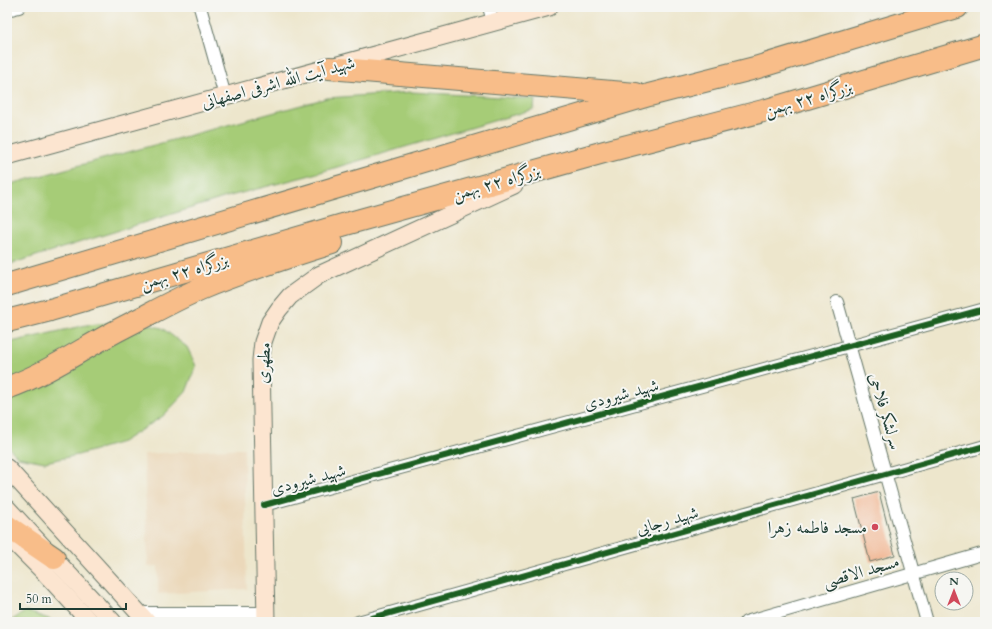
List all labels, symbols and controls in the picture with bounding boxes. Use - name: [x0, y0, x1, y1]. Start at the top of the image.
- street label: شهید آیت الله اشرفی اصفهانی: [198, 49, 358, 114]
- street label: بزرگراه ۲۲ بهمن: [761, 75, 855, 122]
- street label: بزرگراه ۲۲ بهمن: [449, 159, 543, 206]
- street label: بزرگراه ۲۲ بهمن: [137, 248, 231, 295]
- street label: مطهری: [251, 342, 276, 385]
- street label: سرلشکر فلاحی: [864, 370, 908, 452]
- street label: شهید شیرودی: [581, 373, 661, 416]
- street label: شهید شیرودی: [268, 458, 348, 501]
- street label: شهید رجایی: [633, 501, 701, 540]
- place label: مسجد فاطمه زهرا: [768, 516, 867, 539]
- marker: مسجد فاطمه زهرا: [870, 522, 880, 532]
- street label: مسجد الاقصی: [820, 550, 902, 594]
- north arrow: [934, 571, 974, 611]
- text: N: [949, 574, 959, 589]
- scale bar: [20, 585, 126, 611]
- text: 50 m: [26, 591, 53, 607]

